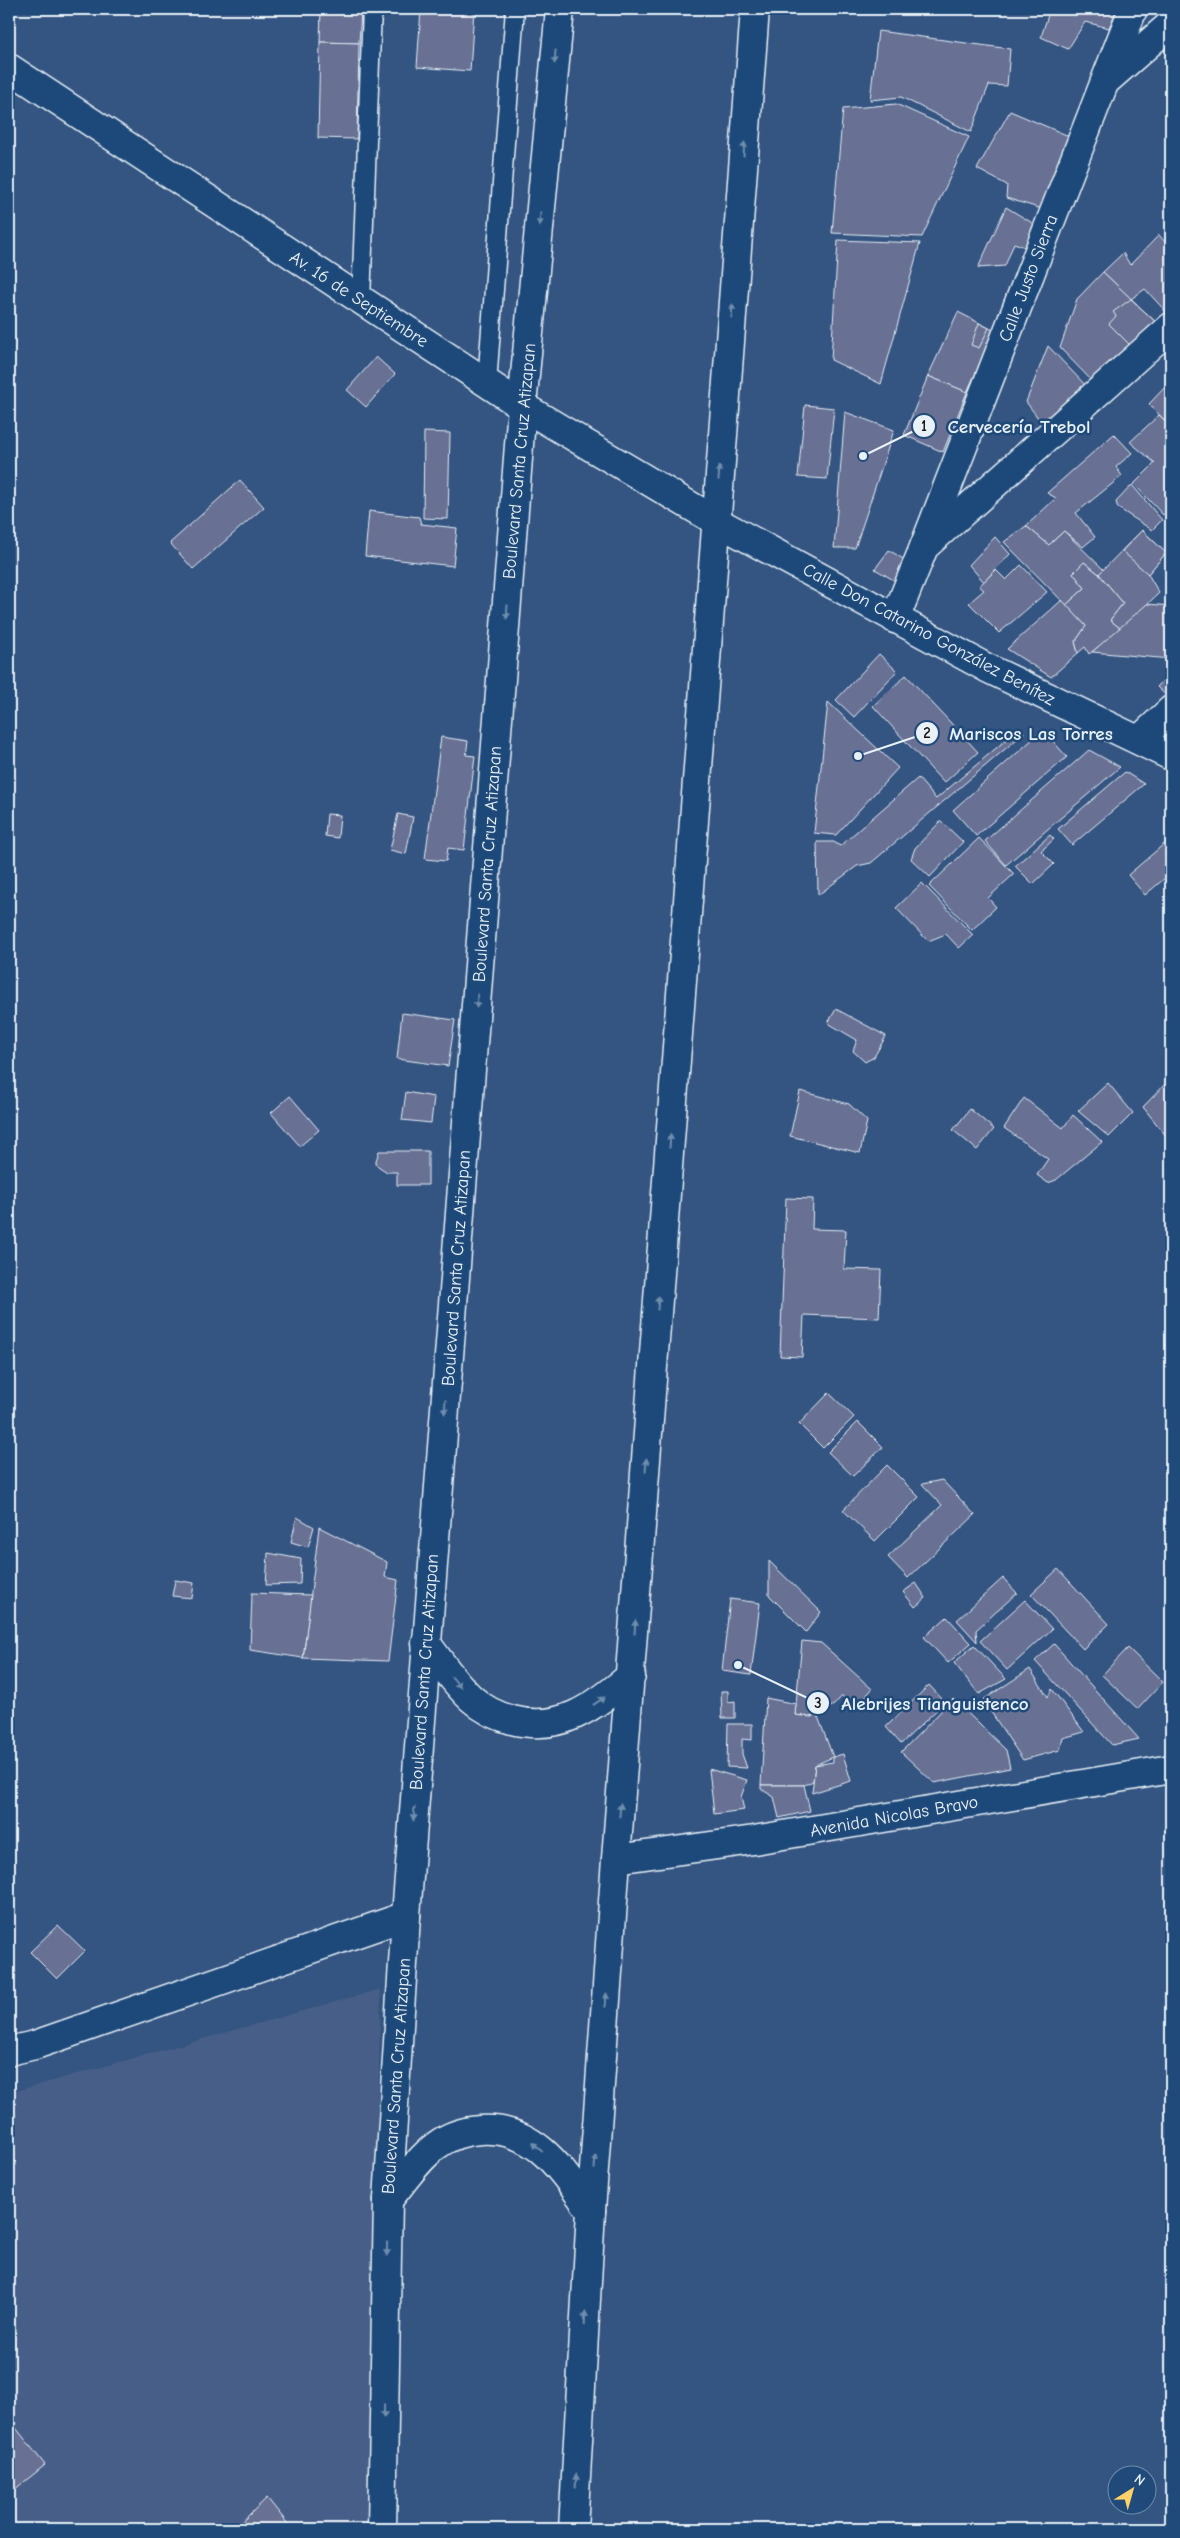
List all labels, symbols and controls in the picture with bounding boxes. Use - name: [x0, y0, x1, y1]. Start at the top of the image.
- one-way arrow: [551, 50, 559, 66]
- one-way arrow: [741, 140, 749, 156]
- one-way arrow: [536, 211, 544, 227]
- street label: Calle Justo Sierra: [995, 212, 1062, 345]
- street label: Av. 16 de Septiembre: [285, 247, 432, 352]
- one-way arrow: [728, 302, 736, 318]
- street label: Boulevard Santa Cruz Atizapan: [499, 342, 540, 580]
- callout: Cervecería Trebol: [912, 409, 1100, 443]
- text: Cervecería Trebol: [947, 416, 1091, 438]
- text: 1: [921, 417, 927, 435]
- one-way arrow: [716, 464, 724, 480]
- street label: Calle Don Catarino González Benítez: [799, 559, 1059, 710]
- one-way arrow: [502, 604, 510, 620]
- callout: Mariscos Las Torres: [914, 716, 1123, 750]
- text: Mariscos Las Torres: [949, 723, 1113, 745]
- text: 2: [923, 724, 931, 742]
- street label: Boulevard Santa Cruz Atizapan: [469, 745, 506, 983]
- one-way arrow: [472, 993, 480, 1009]
- one-way arrow: [667, 1133, 675, 1149]
- street label: Boulevard Santa Cruz Atizapan: [438, 1149, 475, 1387]
- one-way arrow: [655, 1295, 663, 1311]
- one-way arrow: [441, 1399, 449, 1415]
- one-way arrow: [643, 1457, 651, 1473]
- street label: Boulevard Santa Cruz Atizapan: [406, 1553, 443, 1791]
- one-way arrow: [631, 1619, 639, 1635]
- one-way arrow: [450, 1675, 461, 1688]
- callout: Alebrijes Tianguistenco: [806, 1686, 1038, 1720]
- text: Alebrijes Tianguistenco: [841, 1693, 1029, 1715]
- text: 3: [814, 1694, 822, 1712]
- one-way arrow: [592, 1696, 606, 1706]
- street label: Avenida Nicolas Bravo: [808, 1791, 980, 1842]
- one-way arrow: [617, 1802, 625, 1818]
- one-way arrow: [409, 1806, 417, 1822]
- street label: Boulevard Santa Cruz Atizapan: [378, 1957, 415, 2195]
- one-way arrow: [603, 1992, 611, 2008]
- one-way arrow: [532, 2141, 544, 2153]
- one-way arrow: [591, 2154, 599, 2170]
- one-way arrow: [383, 2241, 391, 2257]
- one-way arrow: [582, 2310, 590, 2326]
- one-way arrow: [380, 2403, 388, 2419]
- north arrow: [1108, 2466, 1158, 2516]
- text: N: [1131, 2470, 1148, 2490]
- one-way arrow: [572, 2472, 580, 2488]

